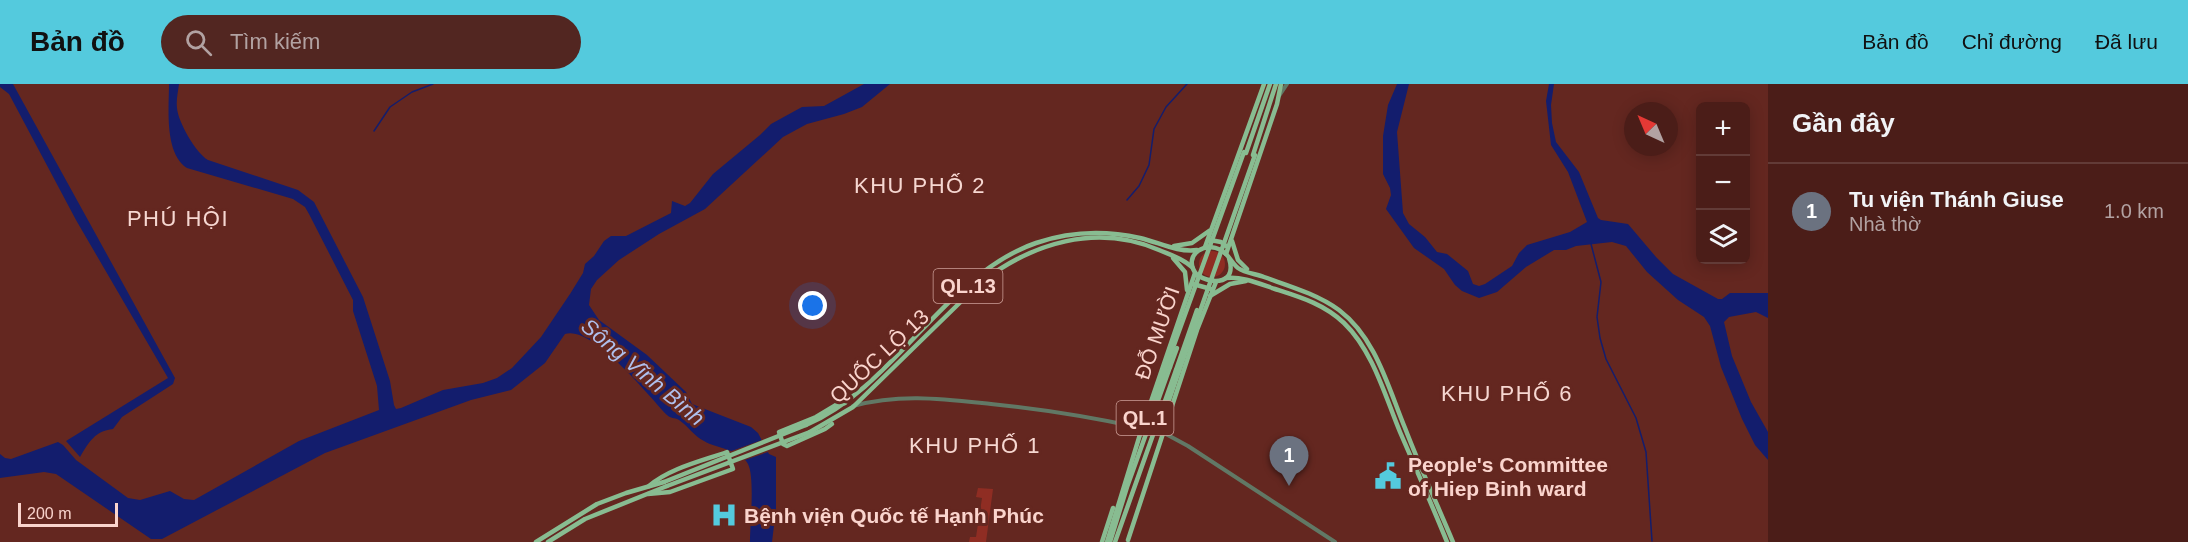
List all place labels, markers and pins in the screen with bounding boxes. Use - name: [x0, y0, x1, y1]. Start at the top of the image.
- pin: 1: [1270, 436, 1308, 486]
- place label: People's Committee of Hiep Binh ward: [1408, 453, 1608, 500]
- public building icon: People's Committee of Hiep Binh ward: [1373, 461, 1403, 491]
- hospital icon: Bệnh viện Quốc tế Hạnh Phúc: [709, 500, 739, 530]
- place label: Bệnh viện Quốc tế Hạnh Phúc: [744, 504, 1044, 527]

